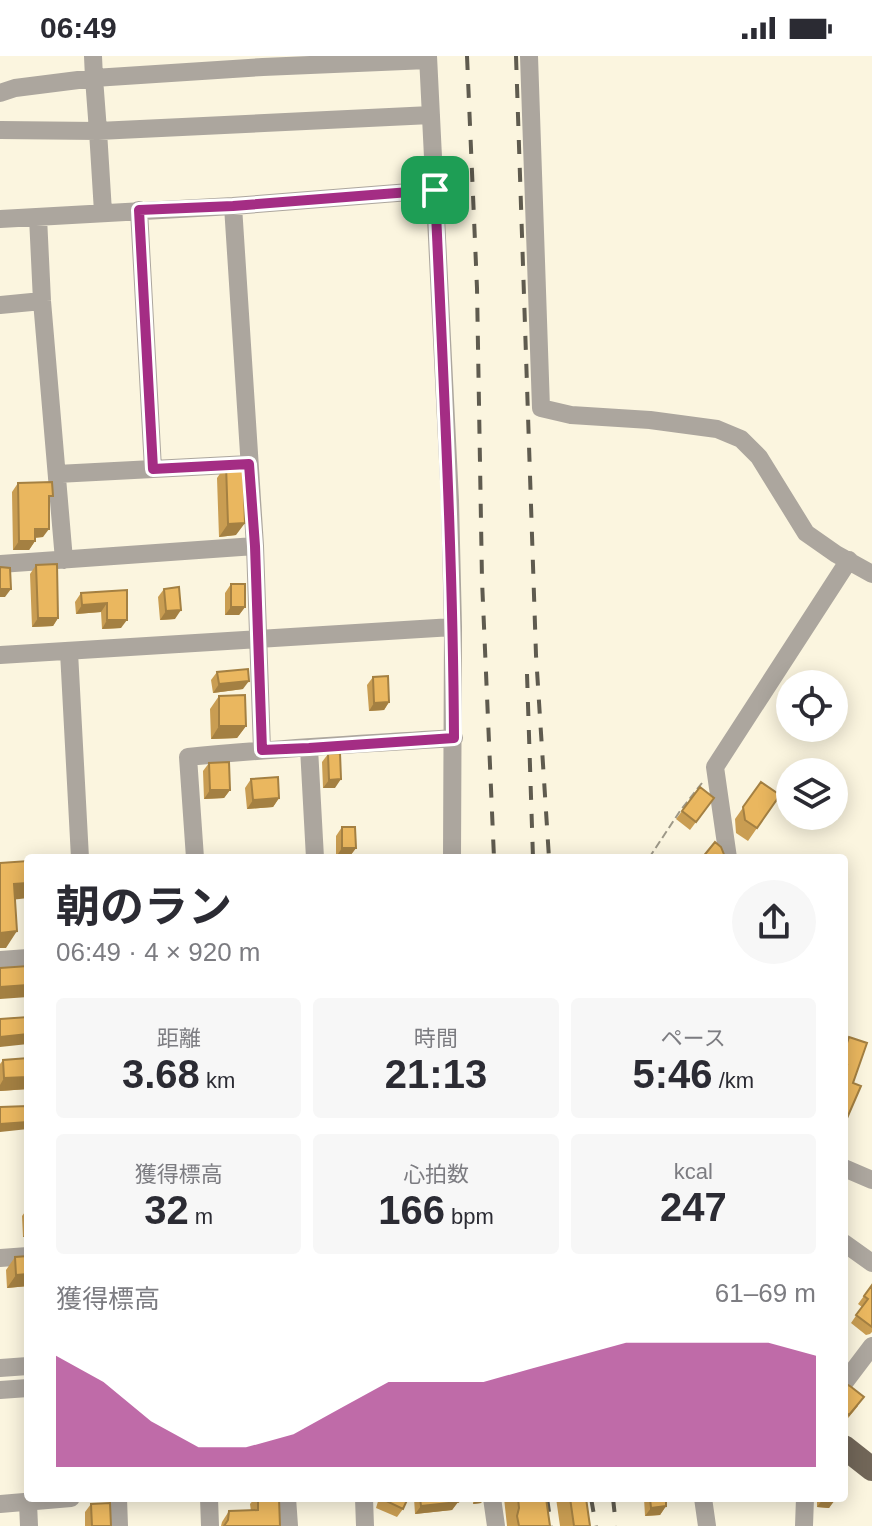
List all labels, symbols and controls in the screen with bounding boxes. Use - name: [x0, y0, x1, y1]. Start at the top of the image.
- text: 06:49: [40, 11, 117, 44]
- pin: [401, 156, 469, 224]
- icon: arrive: [413, 168, 457, 212]
- map controls: [776, 670, 848, 830]
- button: locate: [776, 670, 848, 742]
- button: layers: [776, 758, 848, 830]
- button: share: [732, 880, 816, 964]
- text: 朝のラン: [56, 882, 232, 931]
- text: 06:49 · 4 × 920 m: [56, 937, 261, 967]
- text: 距離: [157, 1026, 201, 1051]
- text: 時間: [414, 1026, 458, 1051]
- text: ペース: [661, 1026, 726, 1051]
- text: 3.68: [122, 1052, 200, 1096]
- text: 21:13: [385, 1052, 487, 1096]
- text: 5:46: [633, 1052, 713, 1096]
- text: km: [200, 1068, 235, 1093]
- text: /km: [713, 1068, 754, 1093]
- text: kcal: [674, 1159, 713, 1184]
- text: 獲得標高: [135, 1162, 223, 1187]
- text: 心拍数: [403, 1162, 469, 1187]
- text: 247: [660, 1185, 727, 1229]
- text: 32: [144, 1188, 189, 1232]
- text: 166: [378, 1188, 445, 1232]
- text: m: [189, 1204, 213, 1229]
- text: bpm: [445, 1204, 494, 1229]
- text: 61–69 m: [715, 1278, 816, 1308]
- text: 獲得標高: [56, 1284, 160, 1314]

